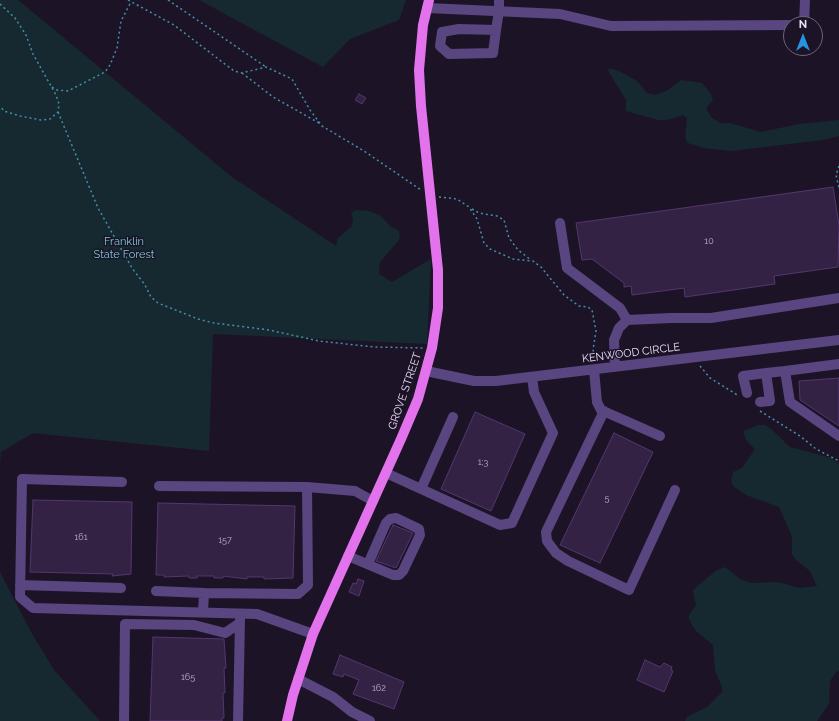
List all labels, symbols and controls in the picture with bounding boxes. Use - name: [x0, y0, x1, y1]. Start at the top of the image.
- north arrow: [783, 16, 823, 56]
- text: N: [799, 18, 807, 31]
- park label: Franklin State Forest: [94, 235, 154, 261]
- house number: 10: [704, 236, 714, 246]
- street label: KENWOOD CIRCLE: [581, 340, 681, 366]
- street label: GROVE STREET: [386, 351, 424, 431]
- house number: 1;3: [478, 457, 488, 467]
- house number: 5: [605, 493, 609, 503]
- house number: 161: [74, 532, 88, 542]
- house number: 157: [218, 535, 232, 545]
- house number: 165: [181, 672, 195, 682]
- house number: 162: [372, 683, 386, 693]

